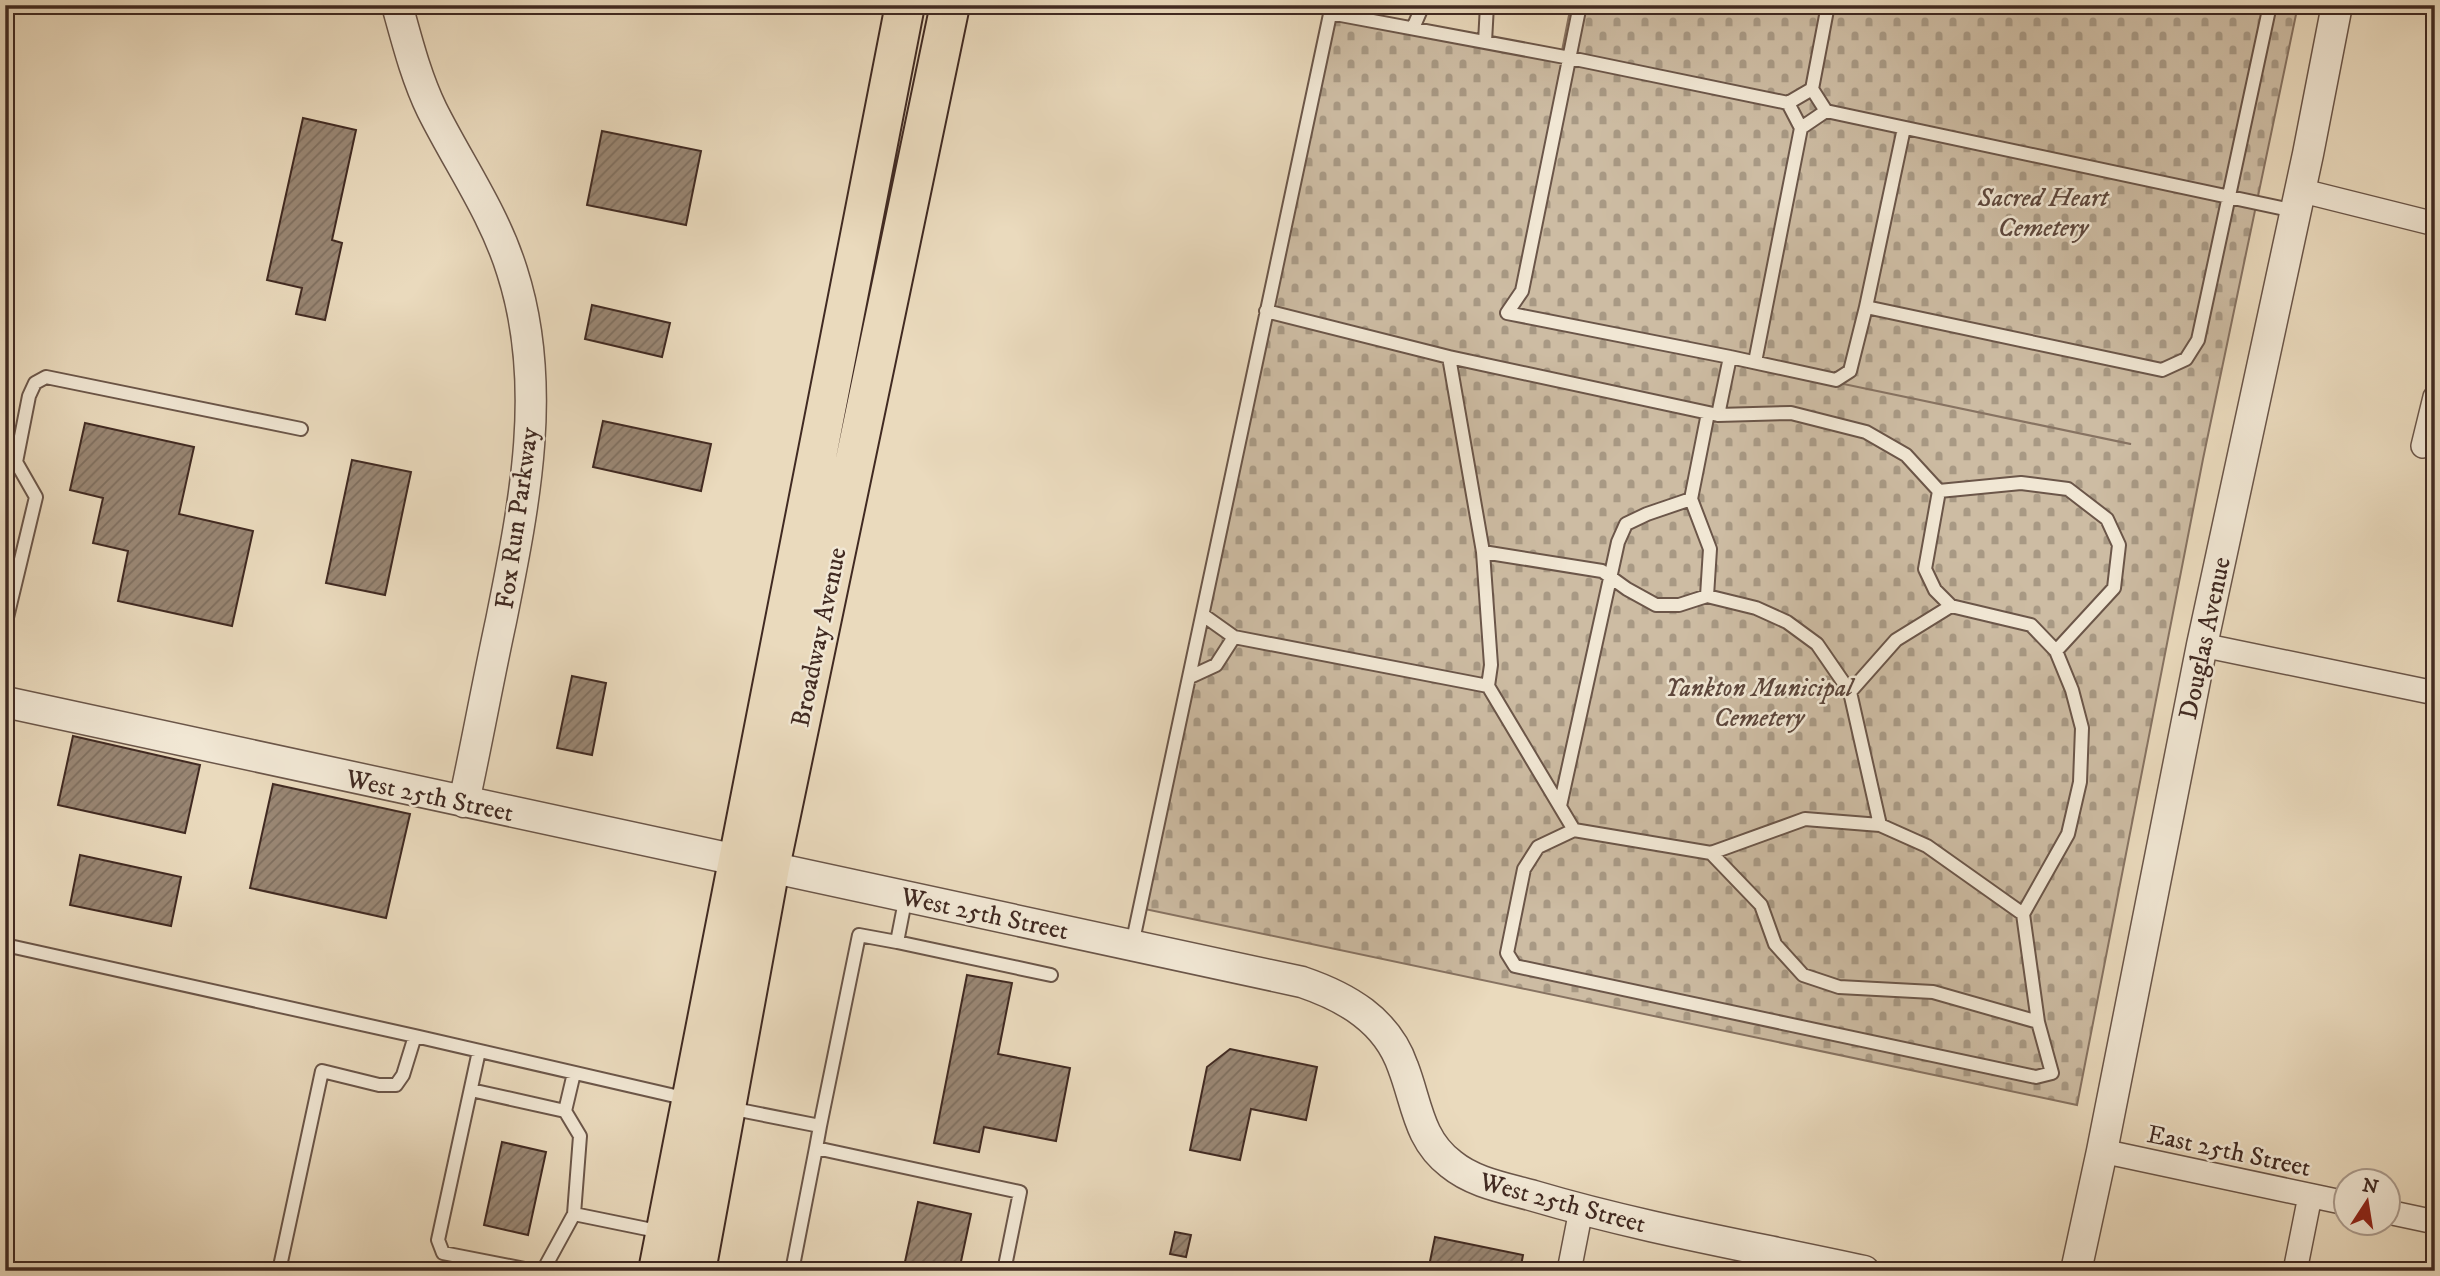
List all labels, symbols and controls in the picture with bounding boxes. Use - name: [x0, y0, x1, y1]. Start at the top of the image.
- park label: Sacred Heart Cemetery: [1977, 182, 2110, 245]
- street label: Fox Run Parkway: [488, 424, 547, 611]
- street label: Broadway Avenue: [784, 544, 855, 730]
- street label: Douglas Avenue: [2172, 554, 2239, 723]
- park label: Yankton Municipal Cemetery: [1665, 672, 1856, 735]
- street label: West 25th Street: [342, 762, 517, 830]
- street label: West 25th Street: [897, 880, 1072, 948]
- street label: East 25th Street: [2144, 1118, 2314, 1185]
- street label: West 25th Street: [1475, 1165, 1649, 1241]
- north arrow: [2332, 1168, 2402, 1238]
- text: N: [2360, 1174, 2381, 1200]

